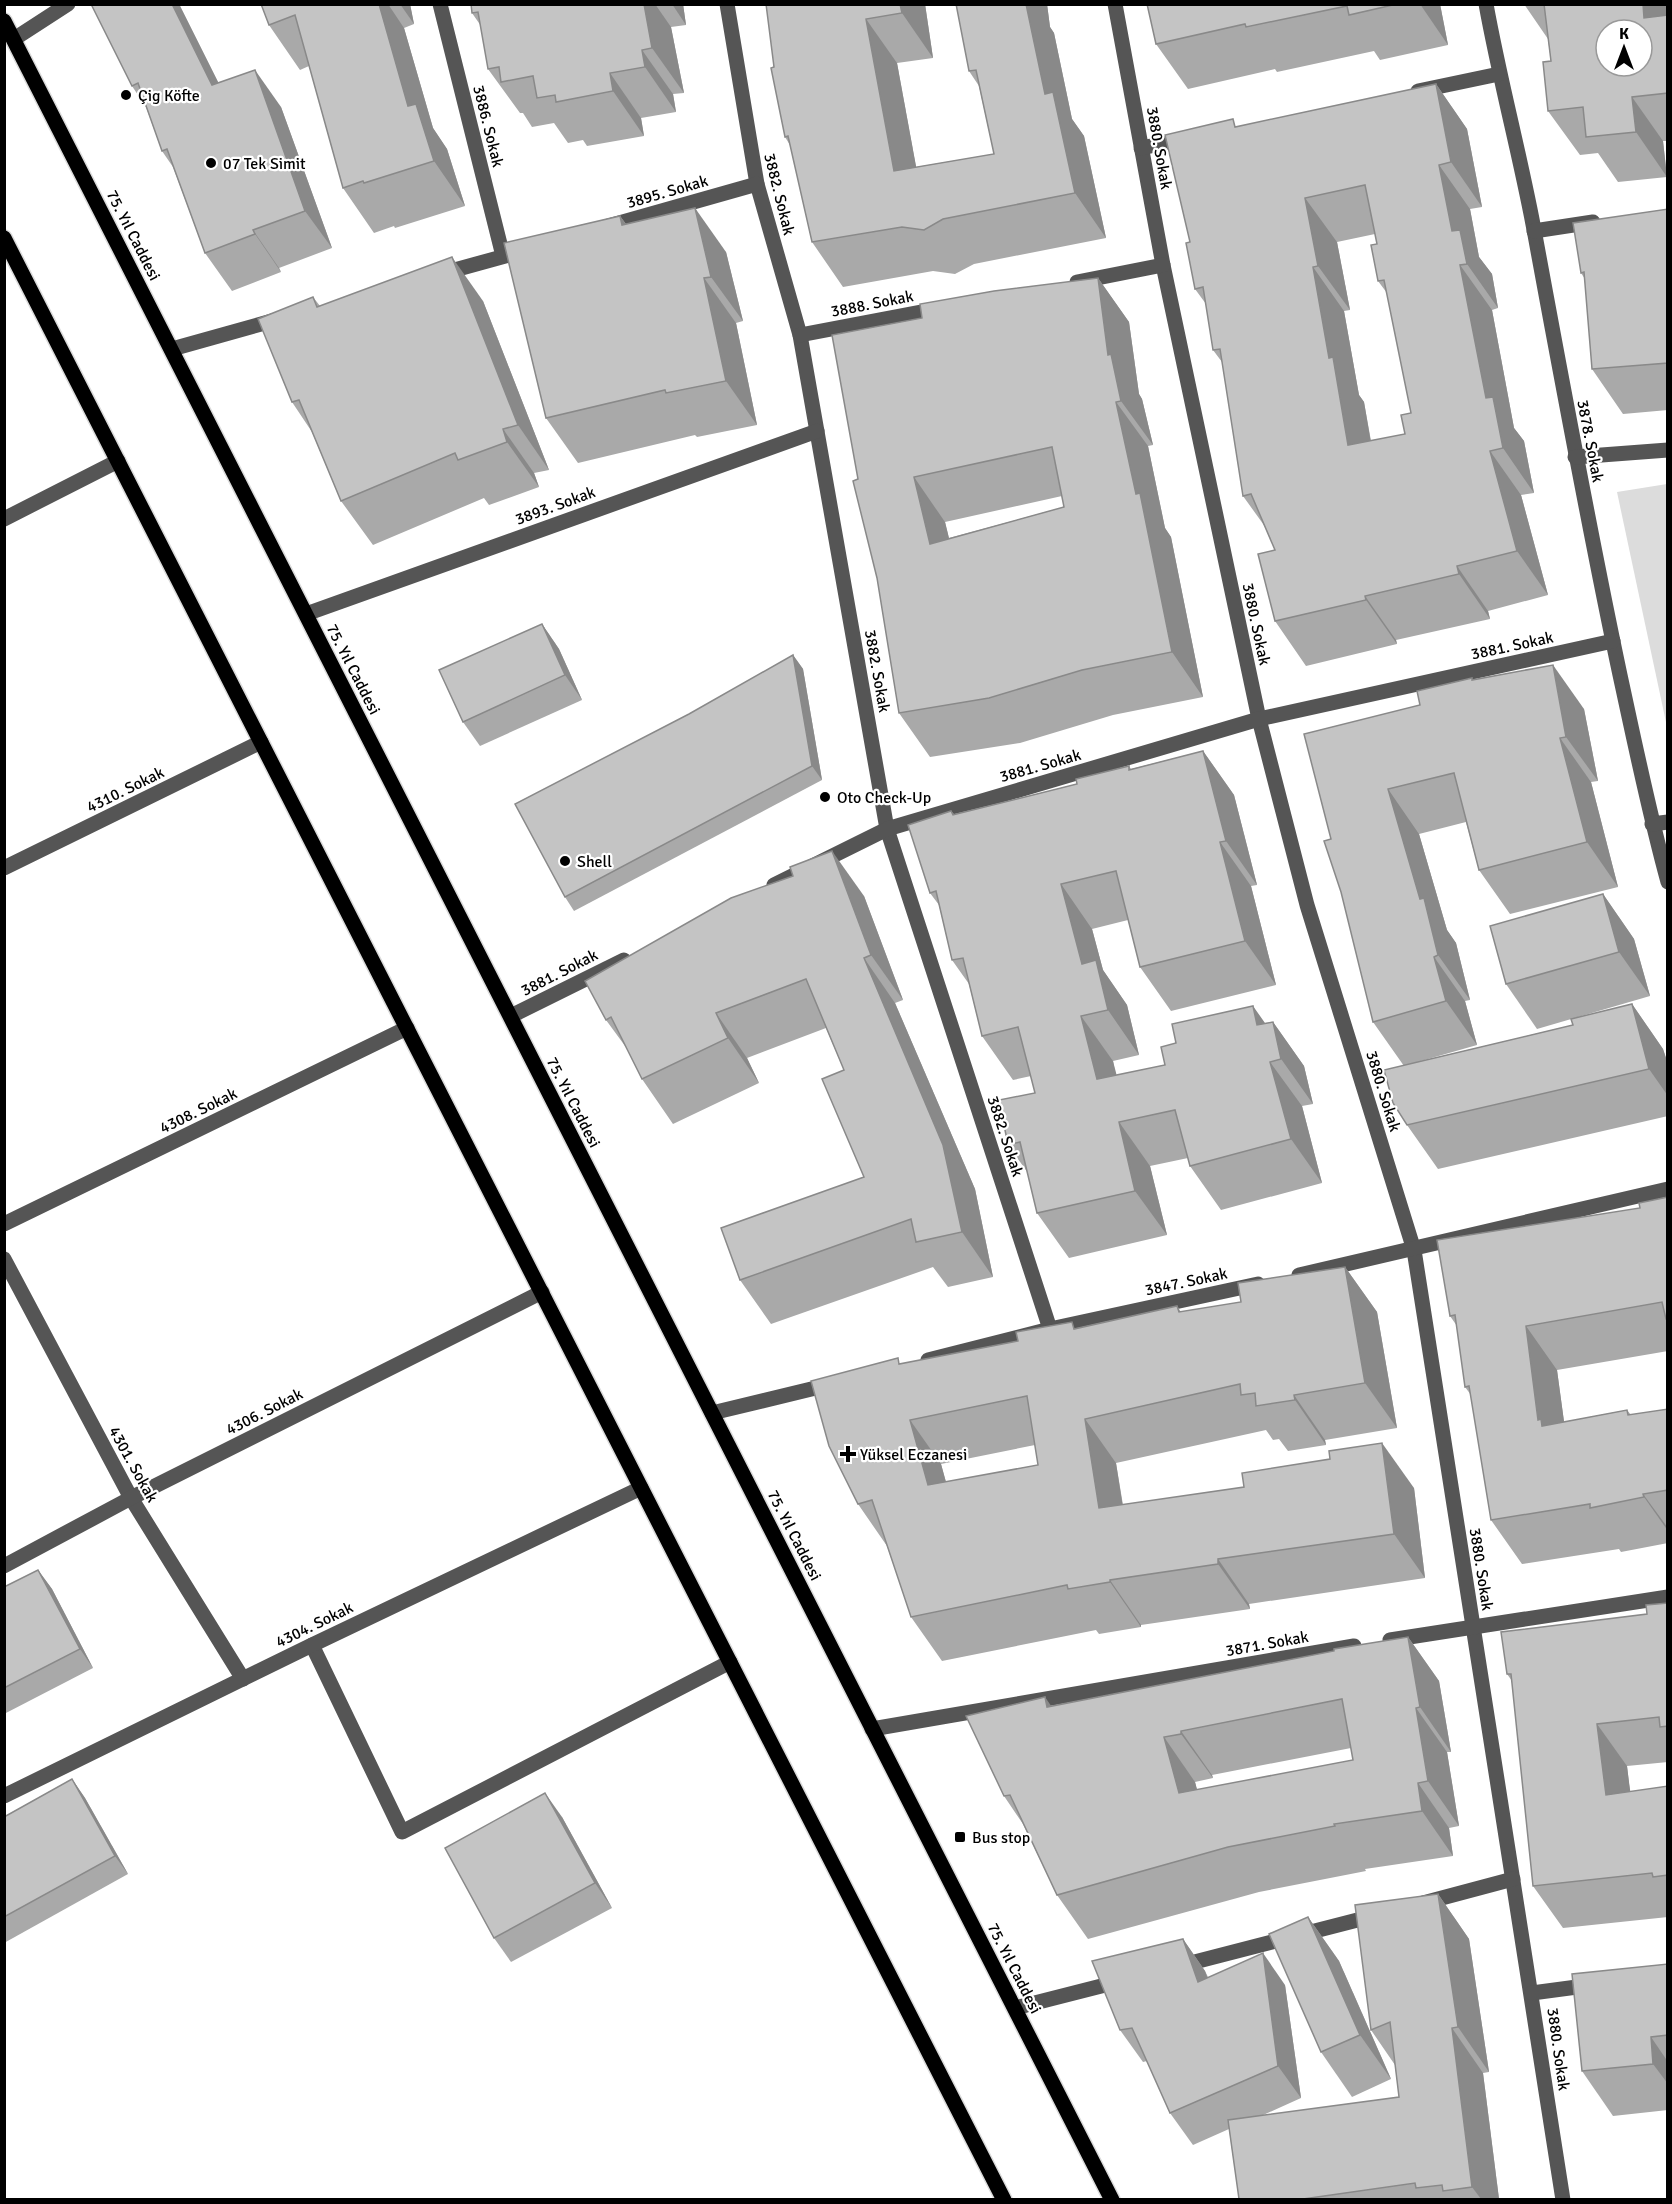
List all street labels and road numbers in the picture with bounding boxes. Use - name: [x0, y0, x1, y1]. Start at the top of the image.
- street label: 3886. Sokak: [468, 83, 508, 169]
- street label: 3880. Sokak: [1142, 105, 1176, 191]
- street label: 3882. Sokak: [759, 151, 799, 237]
- street label: 3895. Sokak: [624, 171, 710, 213]
- street label: 75. Yıl Caddesi: [102, 187, 165, 284]
- street label: 3888. Sokak: [829, 286, 915, 322]
- street label: 3878. Sokak: [1572, 398, 1608, 484]
- street label: 3893. Sokak: [513, 482, 598, 530]
- street label: 3880. Sokak: [1238, 581, 1274, 667]
- street label: 75. Yıl Caddesi: [322, 621, 385, 718]
- street label: 3882. Sokak: [860, 628, 894, 714]
- street label: 3881. Sokak: [1469, 628, 1555, 664]
- street label: 3881. Sokak: [997, 745, 1083, 787]
- street label: 4310. Sokak: [83, 763, 167, 817]
- street label: 3881. Sokak: [518, 945, 601, 1001]
- street label: 3880. Sokak: [1361, 1048, 1405, 1134]
- street label: 75. Yıl Caddesi: [542, 1054, 605, 1151]
- street label: 4308. Sokak: [156, 1084, 240, 1138]
- street label: 3882. Sokak: [983, 1093, 1027, 1179]
- street label: 3847. Sokak: [1143, 1264, 1229, 1300]
- street label: 4306. Sokak: [223, 1384, 306, 1440]
- street label: 4301. Sokak: [104, 1423, 162, 1506]
- street label: 75. Yıl Caddesi: [763, 1487, 826, 1584]
- street label: 3880. Sokak: [1465, 1526, 1497, 1612]
- street label: 4304. Sokak: [272, 1598, 356, 1652]
- street label: 3871. Sokak: [1224, 1627, 1310, 1661]
- street label: 75. Yıl Caddesi: [983, 1920, 1046, 2017]
- street label: 3880. Sokak: [1542, 2006, 1574, 2092]

